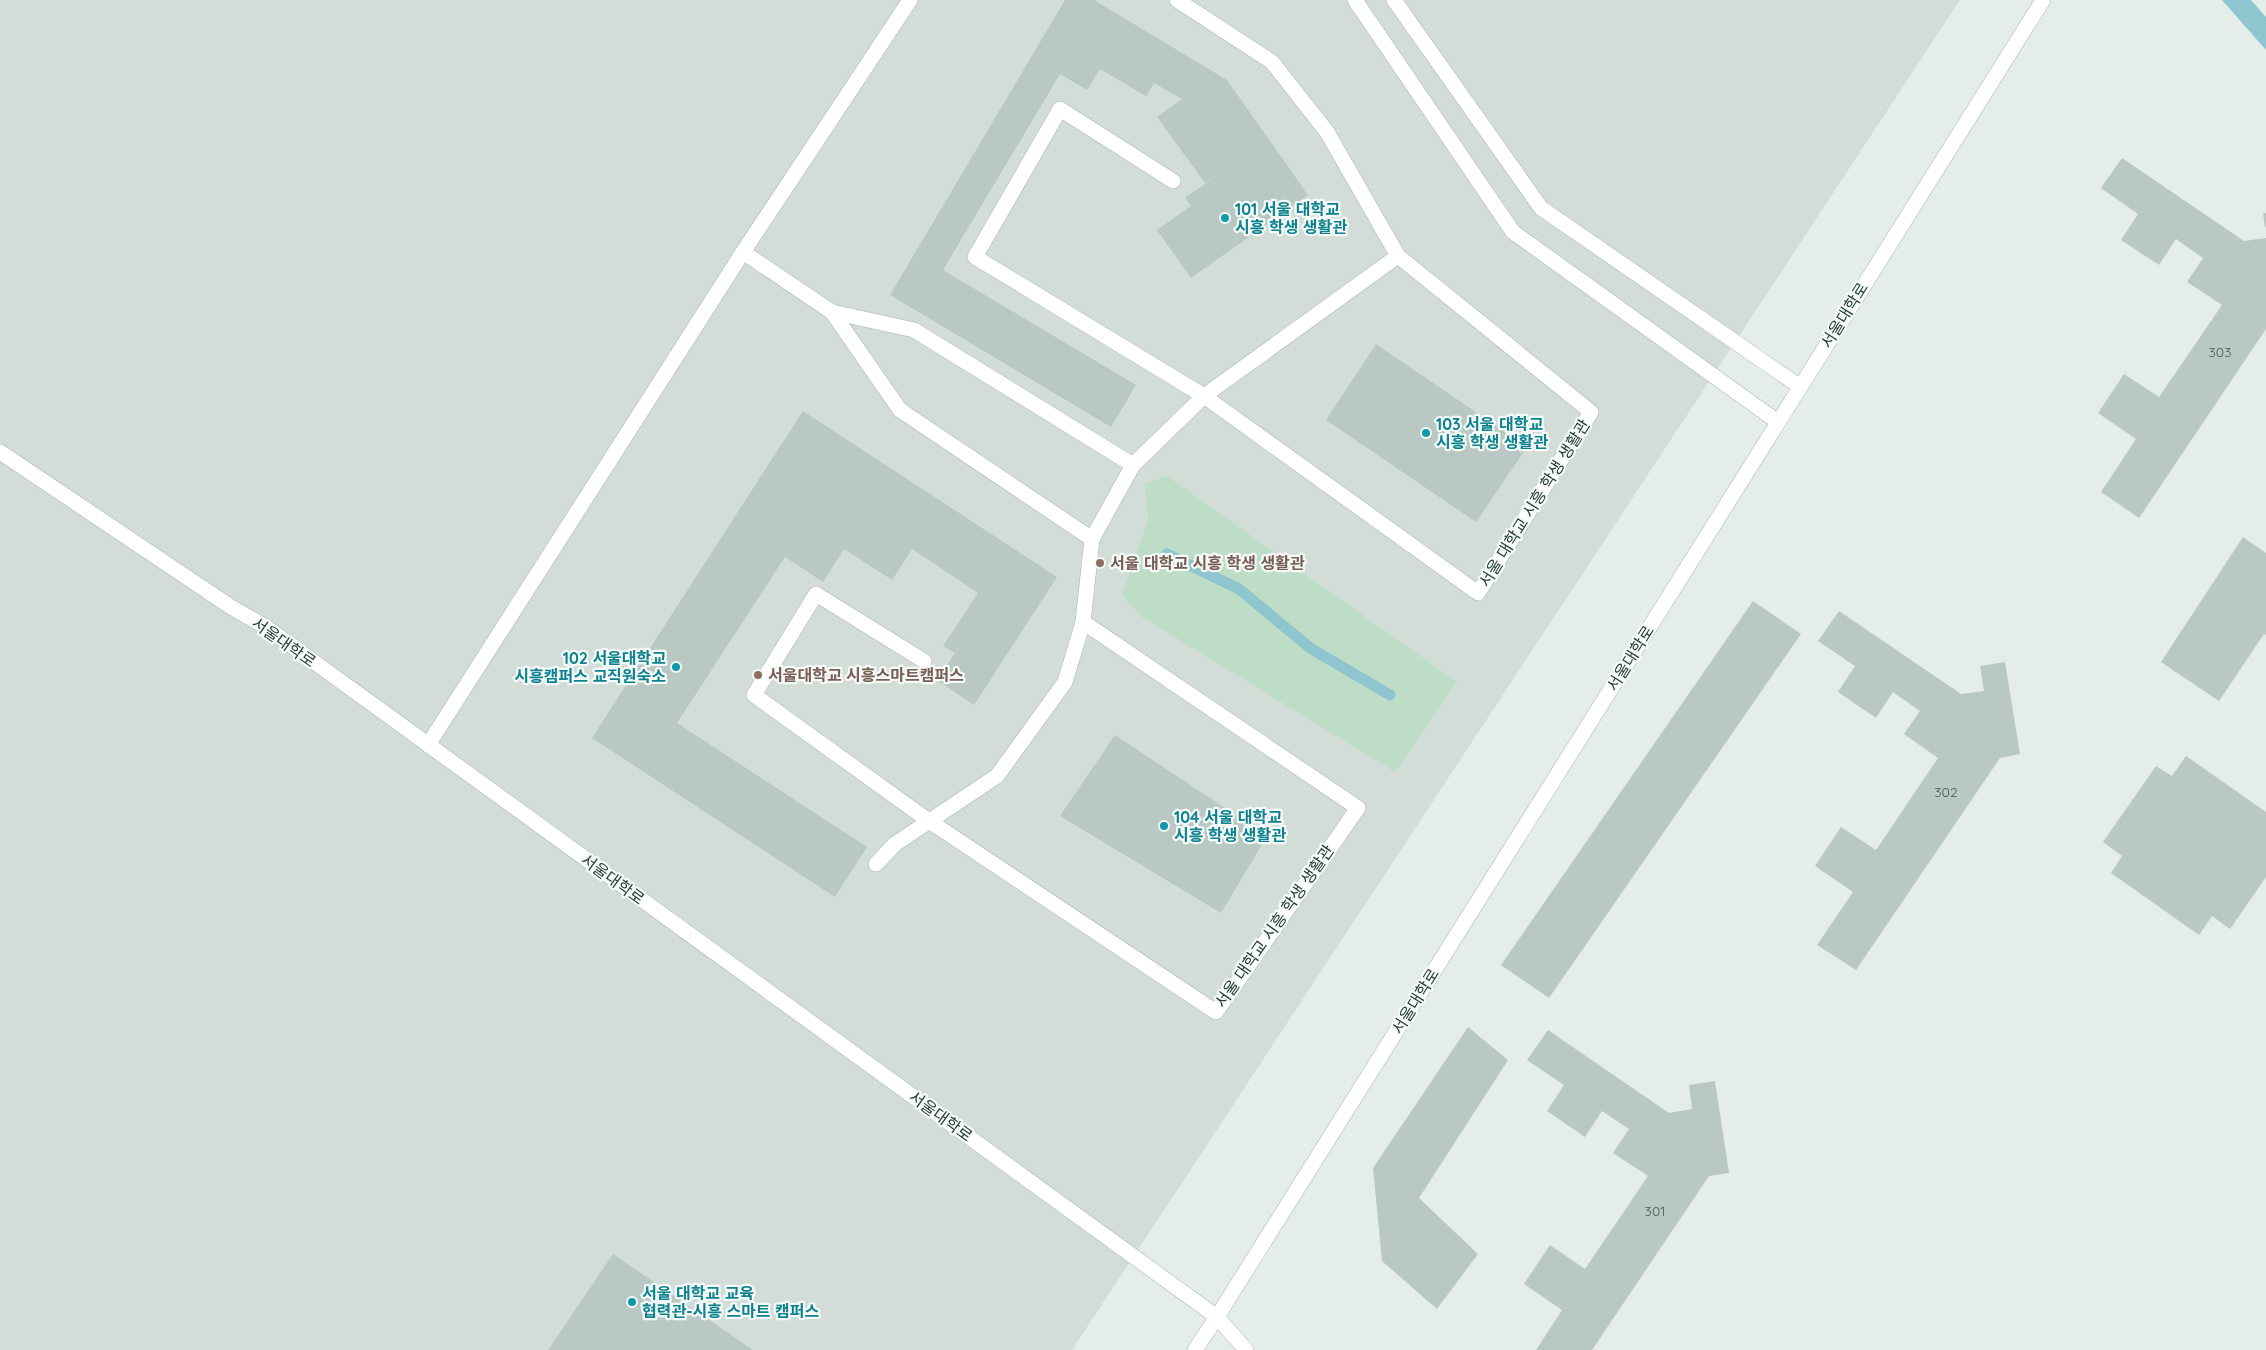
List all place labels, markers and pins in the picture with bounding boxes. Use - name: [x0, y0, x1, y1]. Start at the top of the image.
- place label: 101 서울 대학교 시흥 학생 생활관: [1235, 199, 1347, 237]
- marker: 101 서울 대학교 시흥 학생 생활관: [1219, 212, 1231, 224]
- place label: 103 서울 대학교 시흥 학생 생활관: [1436, 414, 1548, 452]
- marker: 103 서울 대학교 시흥 학생 생활관: [1420, 427, 1432, 439]
- place label: 서울 대학교 시흥 학생 생활관: [1110, 553, 1305, 573]
- marker: 서울 대학교 시흥 학생 생활관: [1094, 557, 1106, 569]
- place label: 102 서울대학교 시흥캠퍼스 교직원숙소: [514, 648, 666, 686]
- marker: 102 서울대학교 시흥캠퍼스 교직원숙소: [670, 661, 682, 673]
- place label: 서울대학교 시흥스마트캠퍼스: [768, 665, 964, 685]
- marker: 서울대학교 시흥스마트캠퍼스: [752, 669, 764, 681]
- place label: 104 서울 대학교 시흥 학생 생활관: [1174, 807, 1286, 845]
- marker: 104 서울 대학교 시흥 학생 생활관: [1158, 820, 1170, 832]
- place label: 서울 대학교 교육 협력관-시흥 스마트 캠퍼스: [642, 1283, 819, 1321]
- marker: 서울 대학교 교육 협력관-시흥 스마트 캠퍼스: [626, 1296, 638, 1308]

